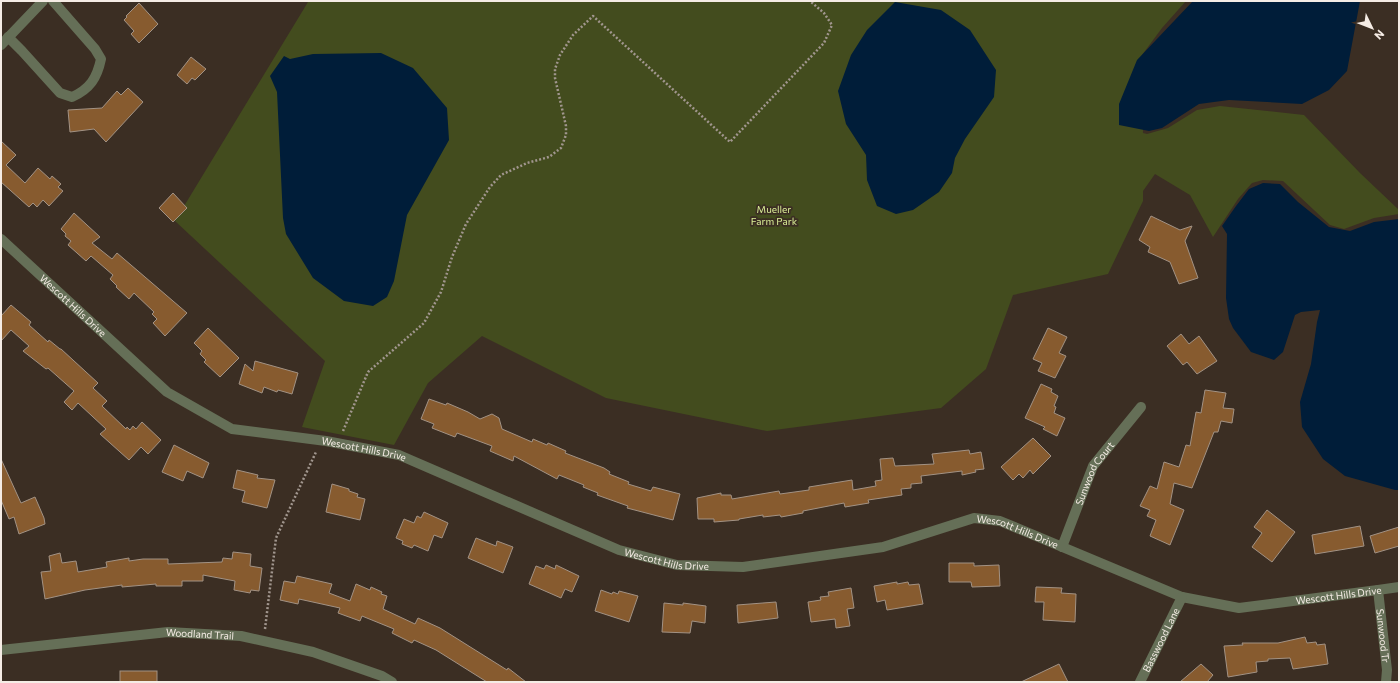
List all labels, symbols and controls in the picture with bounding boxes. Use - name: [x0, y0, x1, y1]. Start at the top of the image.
- north arrow: [1352, 8, 1392, 48]
- text: N: [1372, 28, 1387, 43]
- park label: Mueller Farm Park: [751, 203, 798, 227]
- street label: Wescott Hills Drive: [37, 272, 109, 339]
- street label: Wescott Hills Drive: [321, 434, 408, 463]
- street label: Sunwood Court: [1073, 439, 1116, 507]
- street label: Wescott Hills Drive: [976, 512, 1060, 551]
- street label: Wescott Hills Drive: [623, 546, 709, 572]
- street label: Wescott Hills Drive: [1295, 584, 1382, 607]
- street label: Basswood Lane: [1140, 606, 1182, 674]
- street label: Sunwood Tr: [1374, 608, 1392, 663]
- street label: Woodland Trail: [166, 626, 234, 642]

